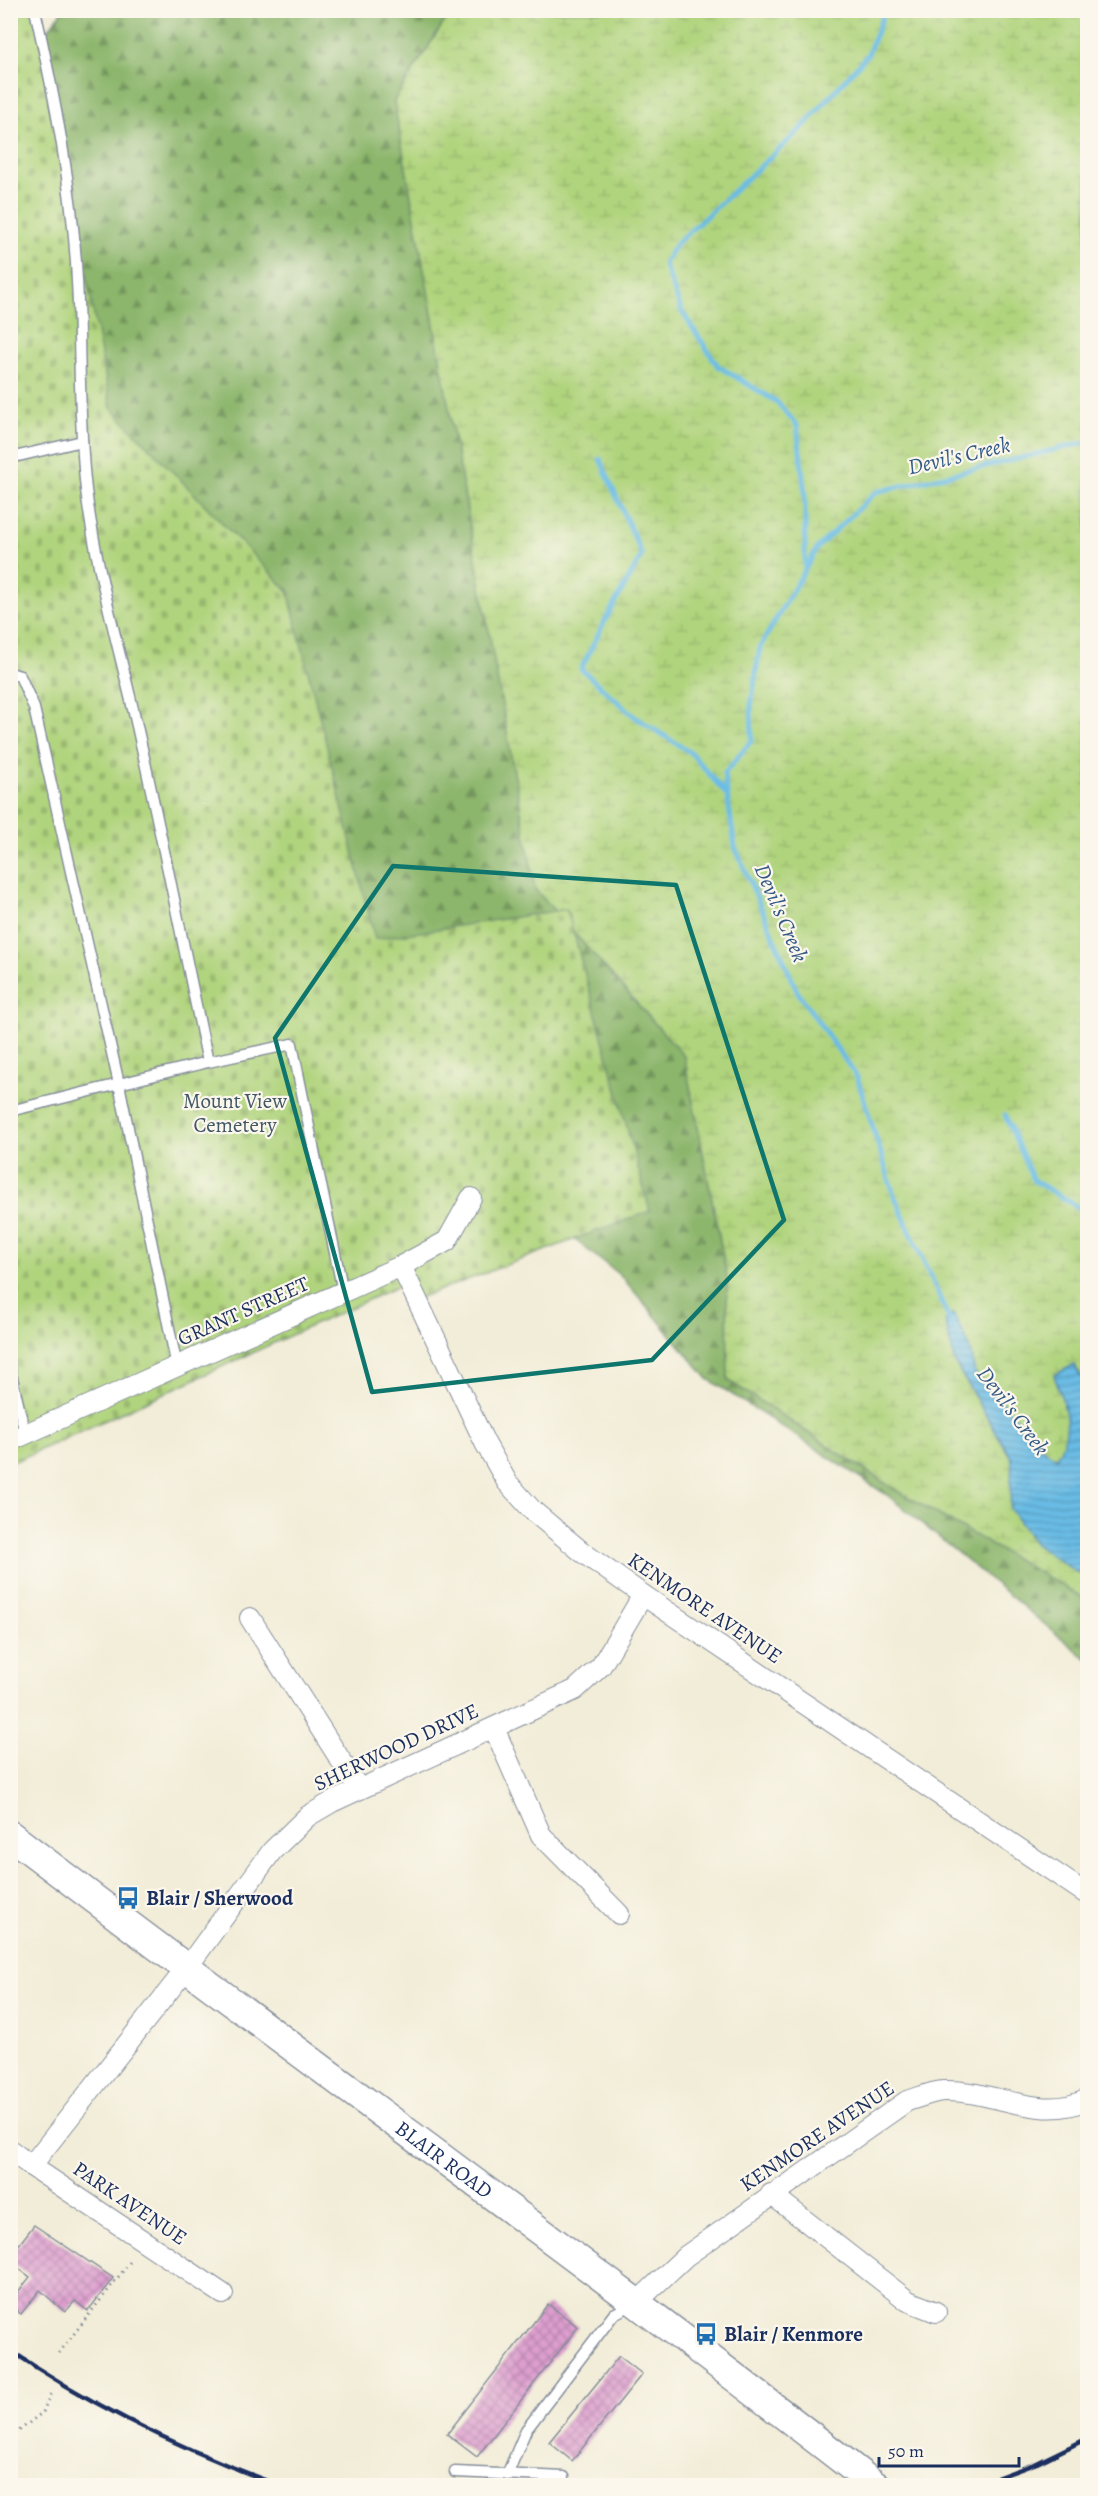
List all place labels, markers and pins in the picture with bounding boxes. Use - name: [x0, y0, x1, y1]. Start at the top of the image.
- place label: Blair / Sherwood: [146, 1884, 294, 1912]
- bus stop icon: Blair / Sherwood: [115, 1885, 141, 1911]
- place label: Blair / Kenmore: [724, 2320, 863, 2348]
- bus stop icon: Blair / Kenmore: [693, 2321, 719, 2347]

